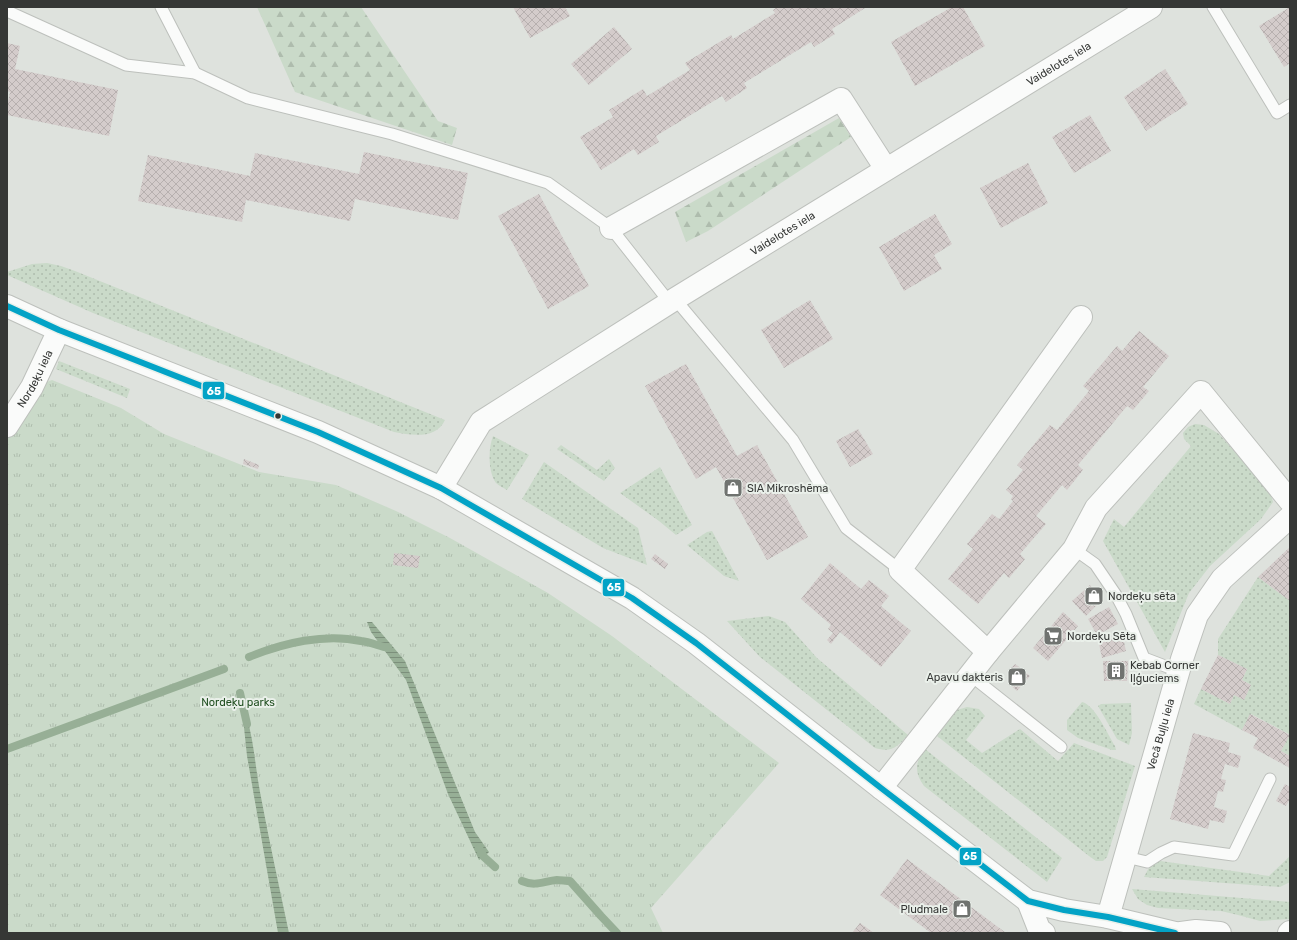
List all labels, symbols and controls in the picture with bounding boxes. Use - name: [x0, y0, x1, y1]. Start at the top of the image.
- street label: Vaidelotes iela: [1024, 39, 1093, 88]
- street label: Vaidelotes iela: [748, 208, 817, 258]
- street label: Nordeķu iela: [14, 348, 55, 410]
- line badge: 65: [202, 381, 225, 400]
- text: 65: [207, 385, 221, 398]
- unlabelled marker: [273, 411, 283, 421]
- shop icon: SIA Mikroshēma: [722, 477, 744, 499]
- place label: SIA Mikroshēma: [747, 482, 828, 495]
- line badge: 65: [602, 578, 625, 597]
- text: 65: [607, 581, 621, 594]
- shop icon: Nordeķu sēta: [1083, 585, 1105, 607]
- place label: Nordeķu sēta: [1108, 590, 1176, 603]
- supermarket icon: Nordeķu Sēta: [1042, 625, 1064, 647]
- place label: Nordeķu Sēta: [1067, 630, 1136, 643]
- place label: Kebab Corner Iļģuciems: [1130, 659, 1200, 685]
- building icon: Kebab Corner Iļģuciems: [1105, 660, 1127, 682]
- shop icon: Apavu dakteris: [1006, 666, 1028, 688]
- place label: Apavu dakteris: [926, 671, 1003, 684]
- park label: Nordeķu parks: [201, 696, 275, 709]
- street label: Vecā Buļļu iela: [1144, 697, 1177, 772]
- line badge: 65: [959, 847, 982, 866]
- text: 65: [963, 850, 977, 863]
- shop icon: Pludmale: [951, 898, 973, 920]
- place label: Pludmale: [900, 903, 948, 916]

